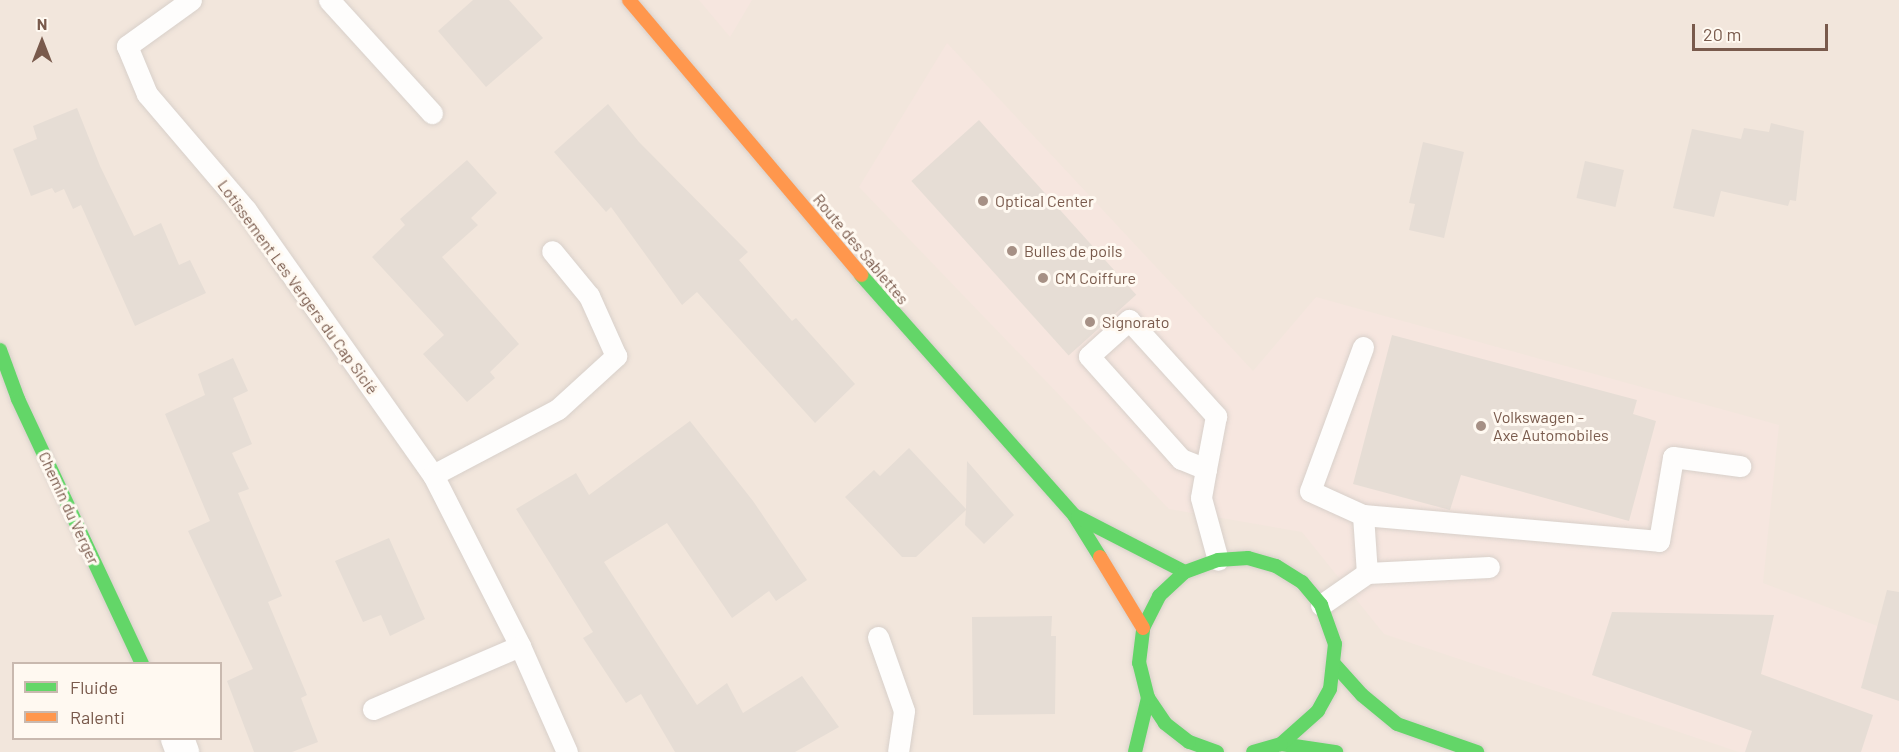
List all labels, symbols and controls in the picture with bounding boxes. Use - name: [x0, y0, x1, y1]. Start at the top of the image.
- north arrow: [12, 12, 72, 72]
- scale bar: [1695, 12, 1832, 50]
- text: N: [37, 14, 47, 33]
- text: 20 m: [1703, 23, 1741, 45]
- street label: Lotissement Les Vergers du Cap Sicié: [214, 176, 382, 398]
- street label: Route des Sablettes: [809, 190, 913, 308]
- place label: Optical Center: [995, 191, 1094, 211]
- marker: Optical Center: [976, 194, 990, 208]
- place label: Bulles de poils: [1024, 241, 1122, 261]
- marker: Bulles de poils: [1005, 244, 1019, 258]
- place label: CM Coiffure: [1055, 268, 1136, 288]
- marker: CM Coiffure: [1036, 271, 1050, 285]
- place label: Signorato: [1102, 312, 1169, 332]
- marker: Signorato: [1083, 315, 1097, 329]
- place label: Volkswagen - Axe Automobiles: [1493, 407, 1609, 445]
- marker: Volkswagen - Axe Automobiles: [1474, 419, 1488, 433]
- street label: Chemin du Verger: [34, 449, 104, 567]
- legend: [12, 662, 222, 740]
- text: Fluide: [70, 676, 118, 698]
- text: Ralenti: [70, 706, 125, 728]

